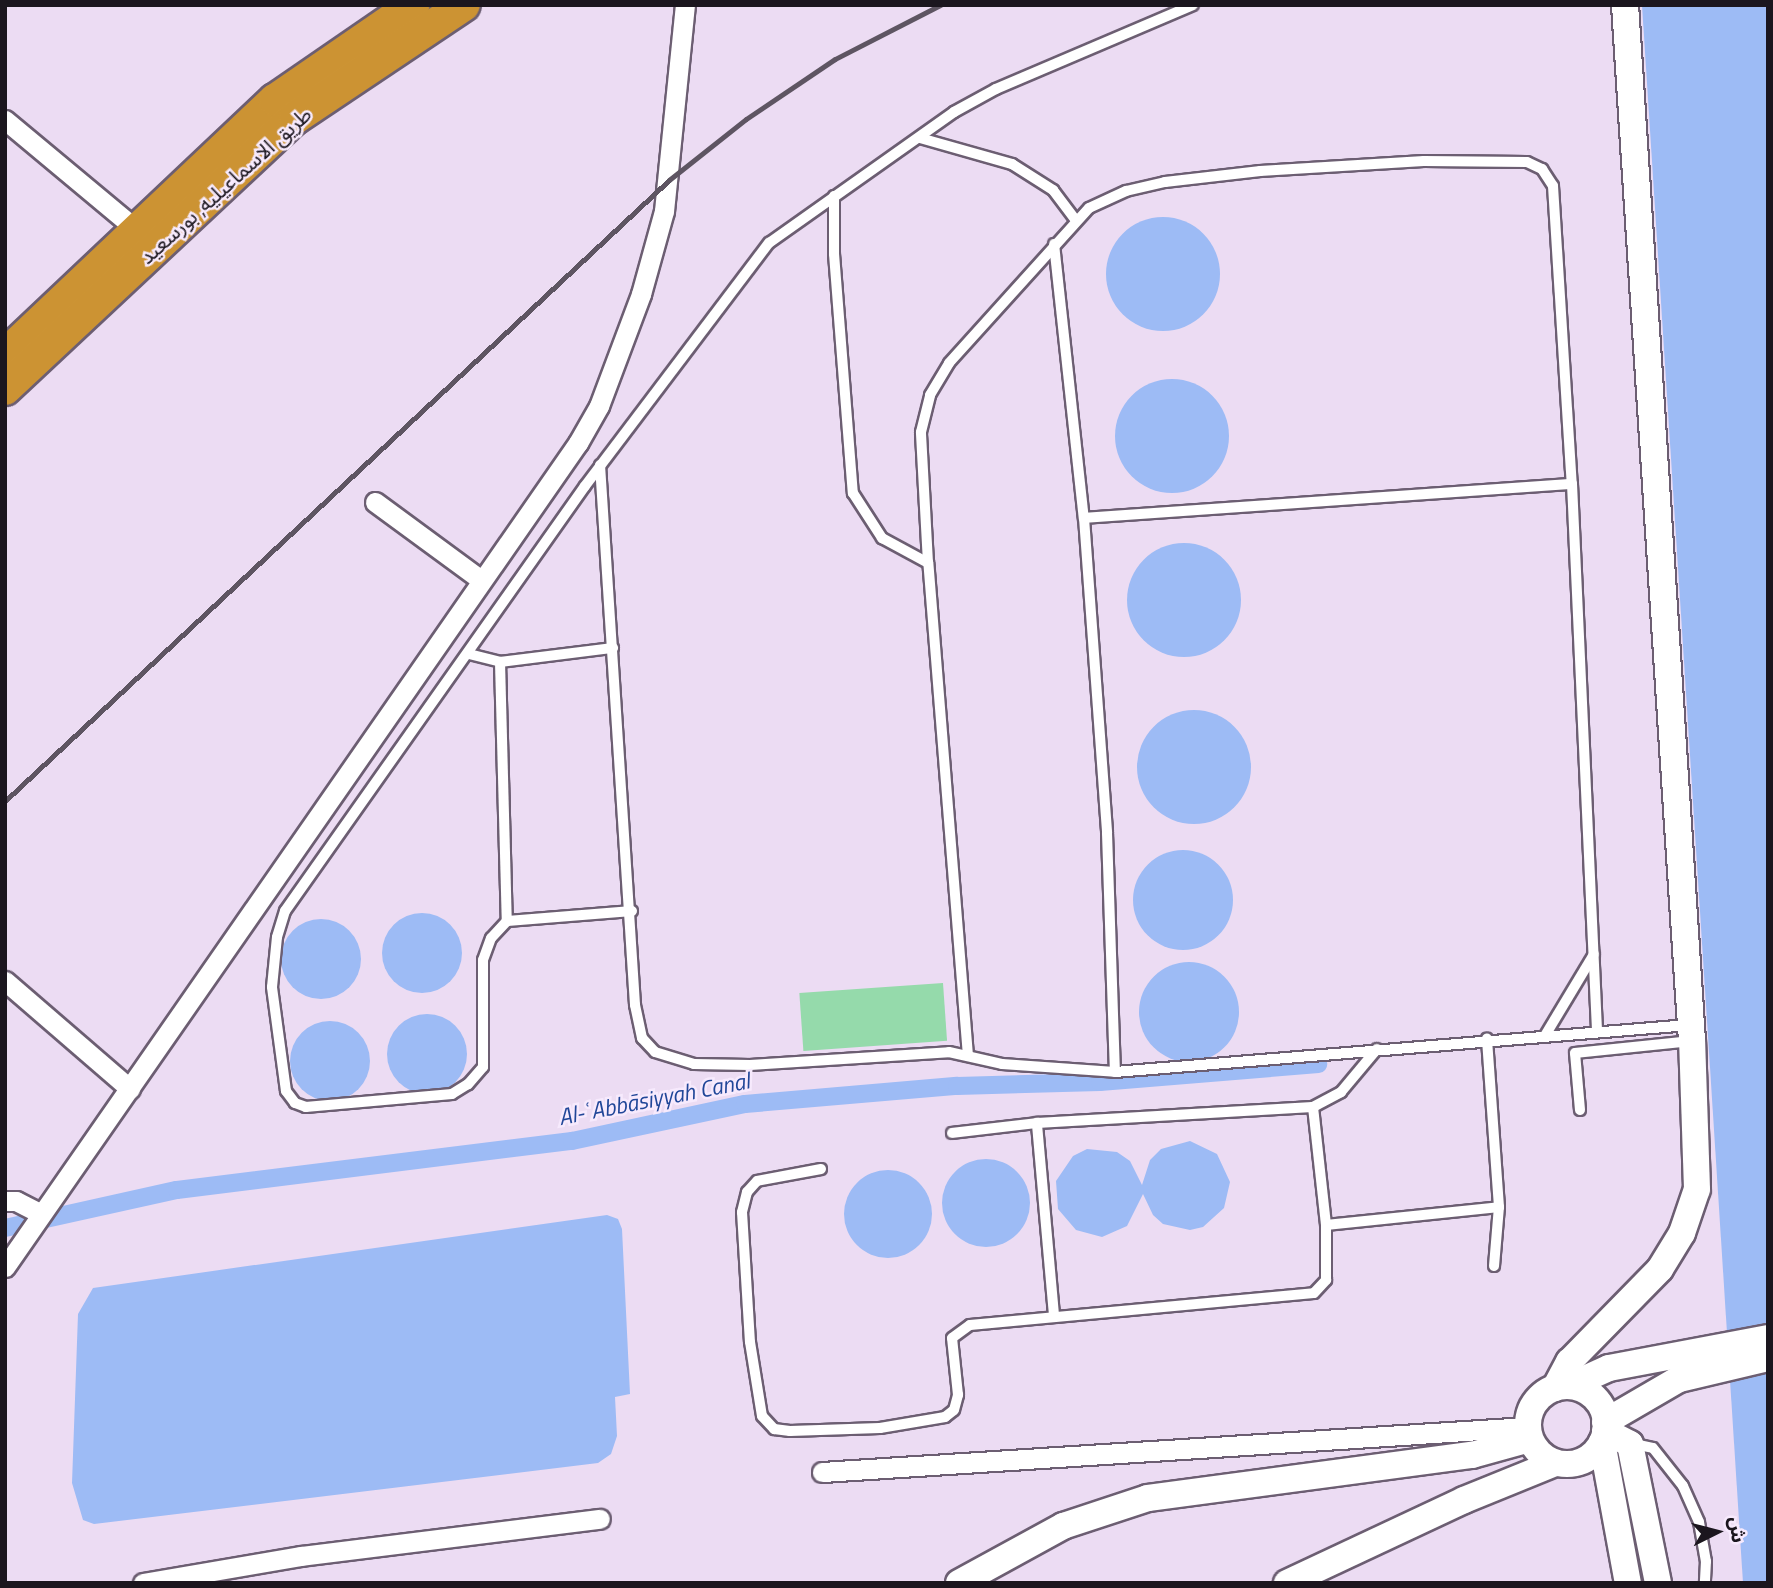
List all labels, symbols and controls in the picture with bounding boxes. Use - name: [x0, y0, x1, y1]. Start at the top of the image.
- street label: طريق الاسماعيليه, بورسعيد: [134, 101, 316, 269]
- water label: Al-ʿAbbāsiyyah Canal: [556, 1067, 752, 1131]
- north arrow: [1682, 1497, 1752, 1567]
- text: ش: [1723, 1515, 1754, 1544]

